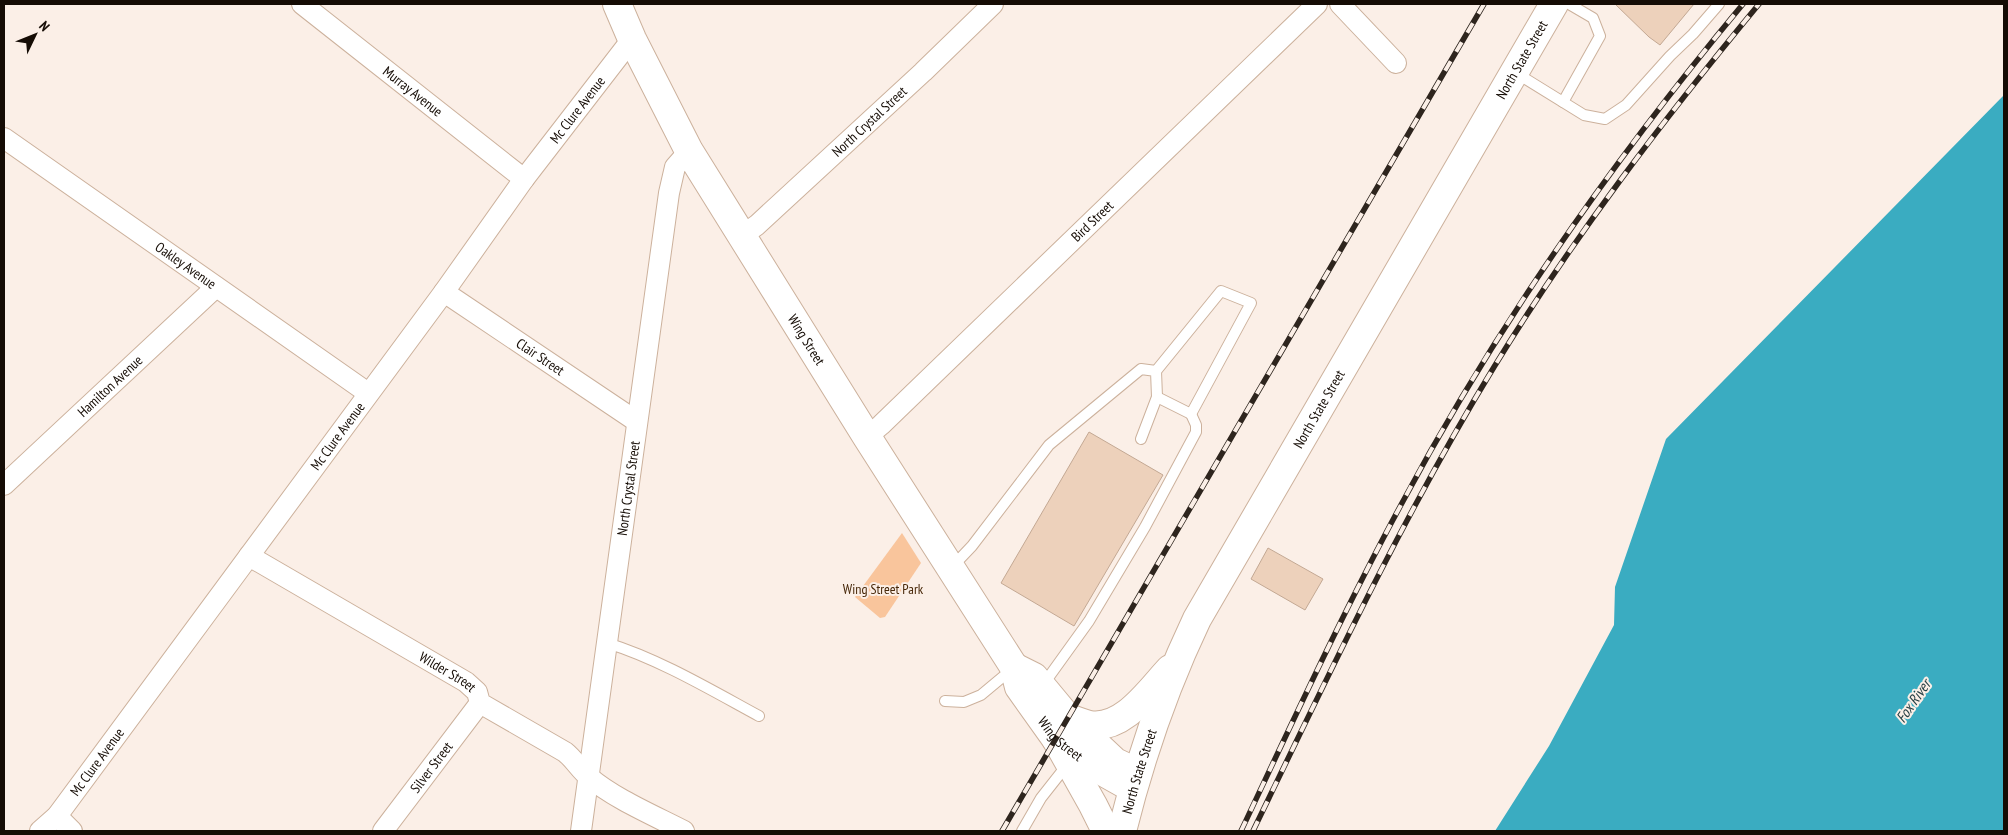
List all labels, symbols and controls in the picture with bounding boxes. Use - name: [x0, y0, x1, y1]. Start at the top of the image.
- north arrow: [10, 10, 60, 60]
- text: N: [35, 17, 54, 35]
- street label: North State Street: [1492, 17, 1552, 102]
- street label: Murray Avenue: [379, 62, 446, 121]
- street label: Mc Clure Avenue: [546, 72, 609, 147]
- street label: North Crystal Street: [828, 82, 911, 160]
- street label: Bird Street: [1067, 197, 1117, 245]
- street label: Oakley Avenue: [152, 238, 220, 293]
- street label: Wing Street: [784, 311, 829, 369]
- street label: Clair Street: [513, 334, 568, 379]
- street label: Hamilton Avenue: [74, 351, 146, 421]
- street label: North State Street: [1289, 366, 1349, 452]
- street label: Mc Clure Avenue: [307, 398, 369, 474]
- street label: North Crystal Street: [613, 440, 644, 537]
- park label: Wing Street Park: [843, 580, 924, 598]
- street label: Wilder Street: [416, 648, 480, 696]
- water label: Fox River: [1891, 674, 1936, 726]
- street label: Wing Street: [1034, 713, 1087, 765]
- street label: Mc Clure Avenue: [66, 724, 128, 799]
- street label: North State Street: [1118, 726, 1161, 816]
- street label: Silver Street: [406, 738, 457, 796]

